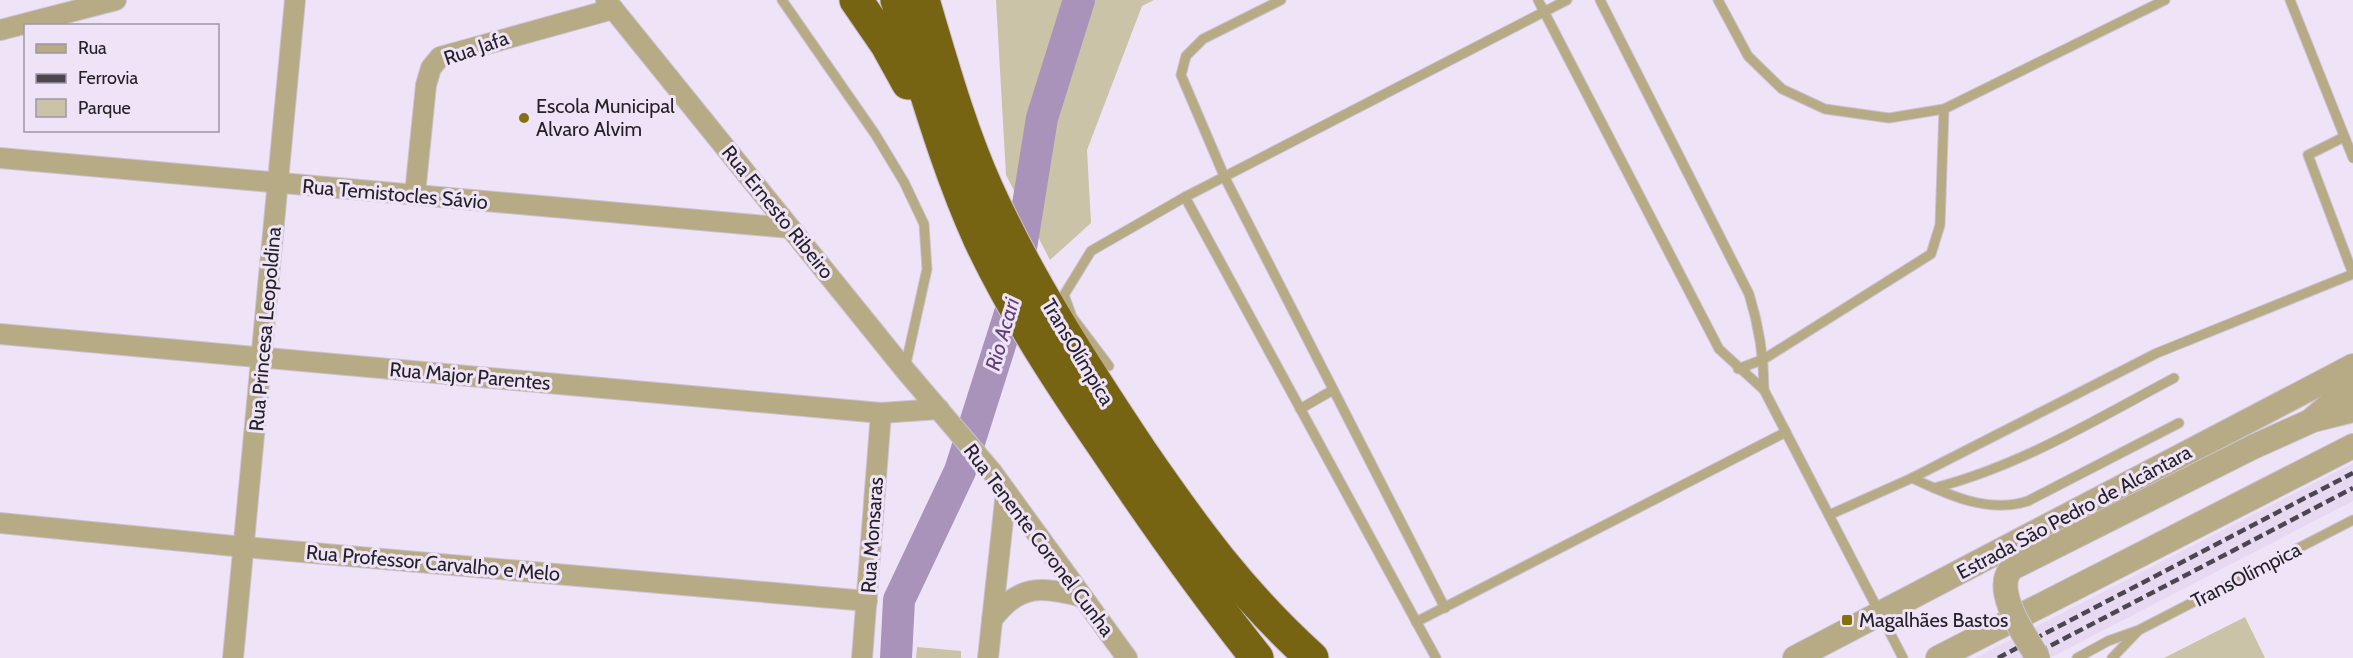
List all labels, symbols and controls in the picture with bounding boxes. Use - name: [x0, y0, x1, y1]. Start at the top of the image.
- legend: [24, 24, 219, 132]
- street label: Rua Jafa: [440, 26, 512, 70]
- text: Rua: [78, 37, 107, 59]
- text: Ferrovia: [78, 67, 138, 89]
- place label: Escola Municipal Alvaro Alvim: [536, 94, 675, 141]
- text: Parque: [78, 97, 131, 119]
- marker: Escola Municipal Alvaro Alvim: [517, 111, 531, 125]
- street label: Rua Ernesto Ribeiro: [717, 141, 839, 283]
- street label: Rua Temistocles Sávio: [301, 174, 489, 214]
- street label: Rua Princesa Leopoldina: [244, 225, 286, 432]
- water label: Rio Acari: [980, 294, 1024, 373]
- street label: TransOlímpica: [1037, 294, 1119, 410]
- street label: Rua Major Parentes: [389, 357, 551, 395]
- street label: Rua Tenente Coronel Cunha: [959, 439, 1119, 641]
- street label: Estrada São Pedro de Alcântara: [1953, 440, 2196, 584]
- street label: Rua Monsaras: [856, 476, 888, 594]
- street label: TransOlímpica: [2187, 537, 2305, 613]
- street label: Rua Professor Carvalho e Melo: [305, 540, 561, 586]
- place label: Magalhães Bastos: [1859, 608, 2008, 632]
- marker: Magalhães Bastos: [1840, 613, 1854, 627]

